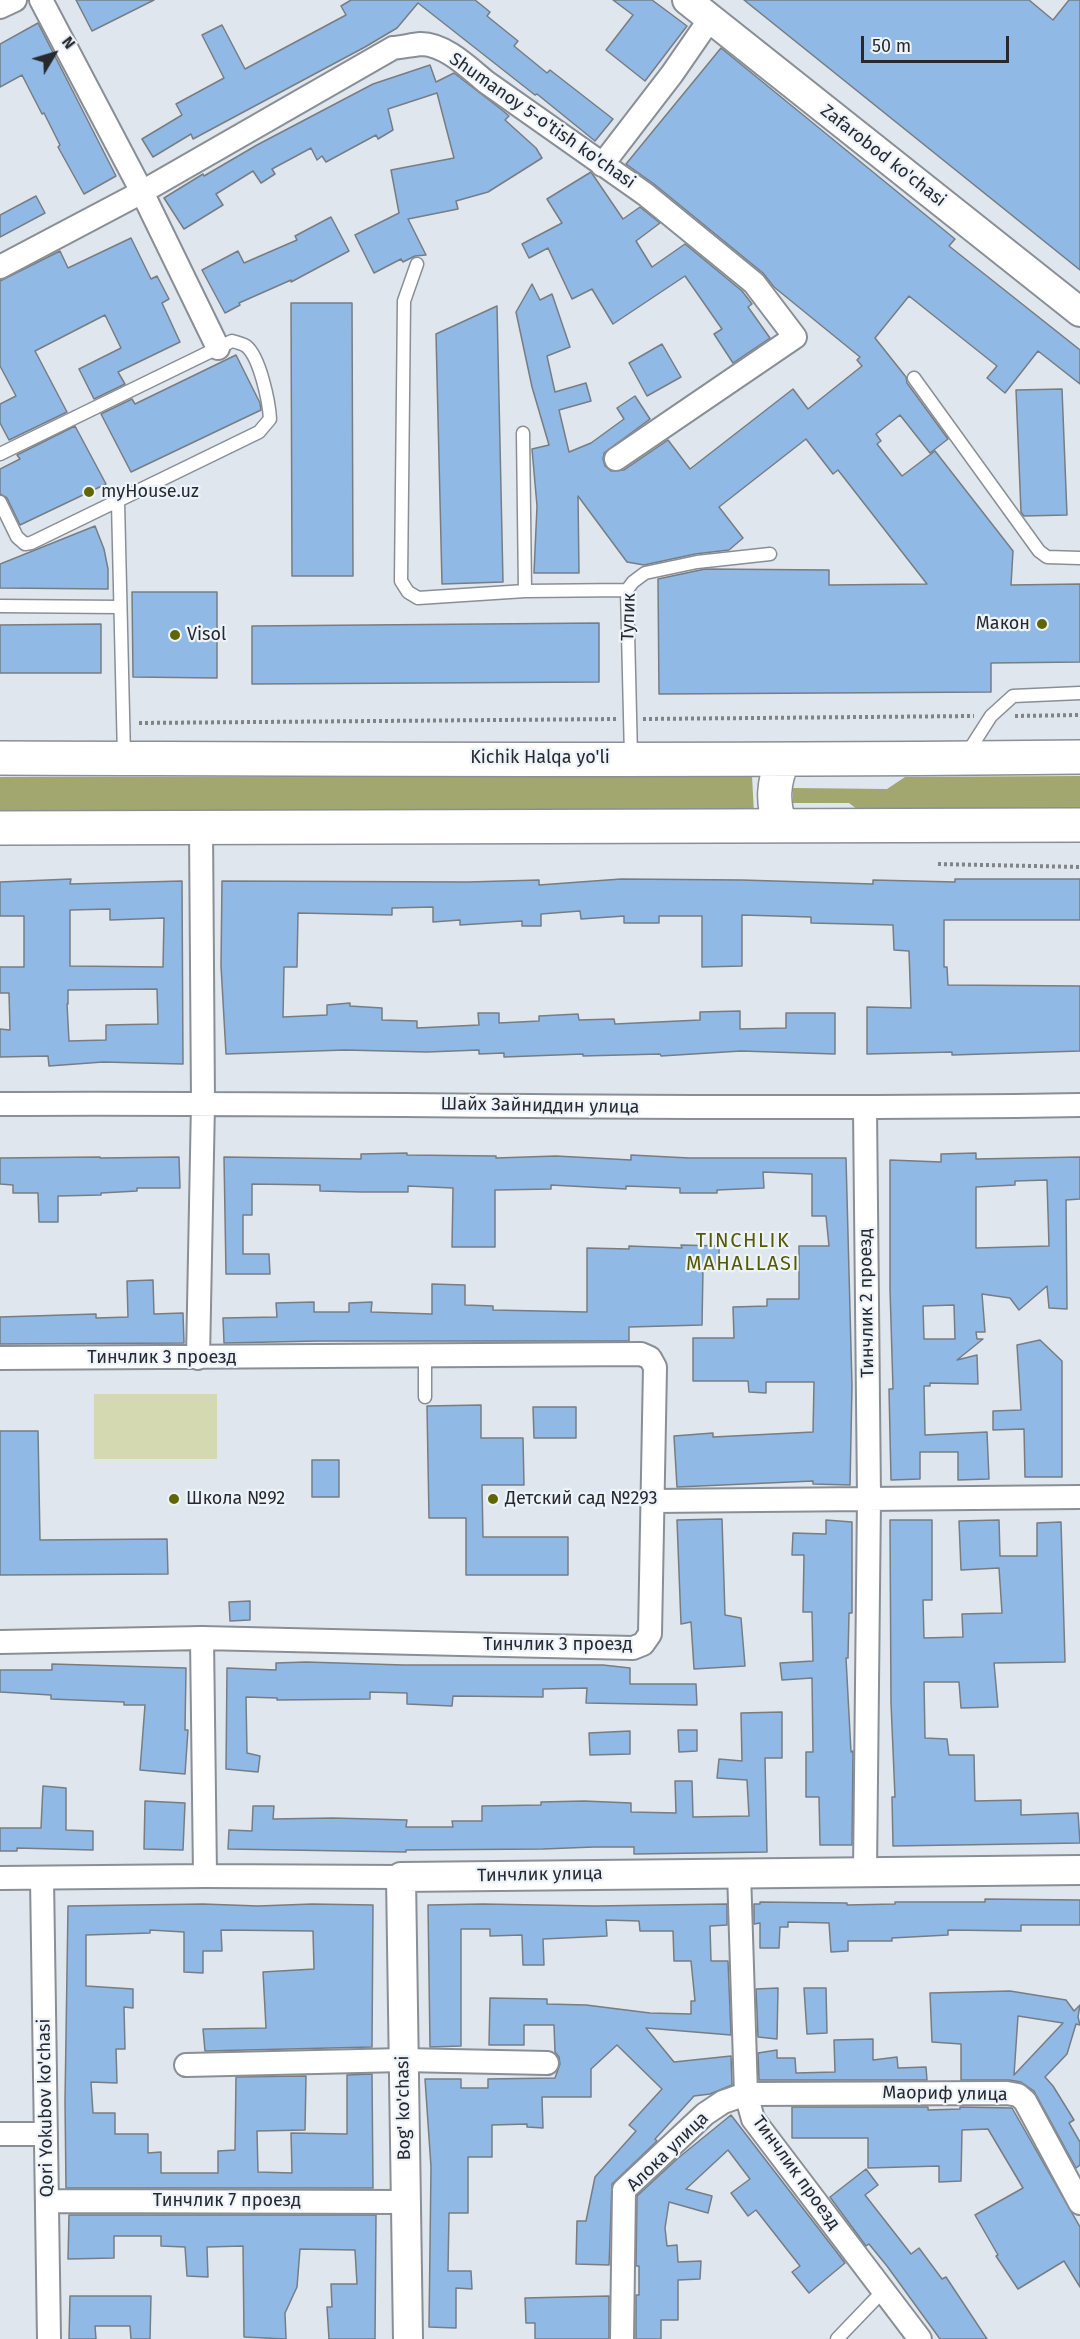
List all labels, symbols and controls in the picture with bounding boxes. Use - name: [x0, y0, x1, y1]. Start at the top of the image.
- north arrow: [24, 24, 84, 84]
- scale bar: [864, 24, 1012, 62]
- text: N: [58, 33, 79, 53]
- text: 50 m: [872, 35, 911, 57]
- street label: Shumanoy 5-o'tish ko'chasi: [445, 48, 639, 194]
- street label: Zafarobod ko'chasi: [816, 100, 950, 212]
- place label: myHouse.uz: [101, 481, 199, 503]
- marker: myHouse.uz: [82, 485, 96, 499]
- street label: Тупик: [617, 593, 641, 641]
- place label: Макон: [976, 613, 1030, 635]
- marker: Макон: [1035, 617, 1049, 631]
- place label: Visol: [187, 624, 226, 646]
- marker: Visol: [168, 628, 182, 642]
- street label: Kichik Halqa yo'li: [470, 747, 610, 769]
- street label: Шайх Зайниддин улица: [440, 1093, 640, 1119]
- street label: Тинчлик 2 проезд: [855, 1228, 879, 1378]
- district label: TINCHLIK MAHALLASI: [686, 1229, 800, 1276]
- street label: Тинчлик 3 проезд: [87, 1347, 237, 1369]
- place label: Школа №92: [186, 1488, 285, 1510]
- place label: Детский сад №293: [505, 1488, 657, 1510]
- marker: Школа №92: [167, 1492, 181, 1506]
- marker: Детский сад №293: [486, 1492, 500, 1506]
- street label: Тинчлик 3 проезд: [483, 1634, 633, 1656]
- street label: Тинчлик улица: [477, 1863, 603, 1887]
- street label: Qori Yokubov ko'chasi: [34, 2018, 58, 2198]
- street label: Bog' ko'chasi: [392, 2055, 416, 2161]
- street label: Маориф улица: [882, 2082, 1008, 2106]
- street label: Алока улица: [623, 2108, 713, 2196]
- street label: Тинчлик проезд: [747, 2112, 845, 2234]
- street label: Тинчлик 7 проезд: [153, 2190, 301, 2212]

